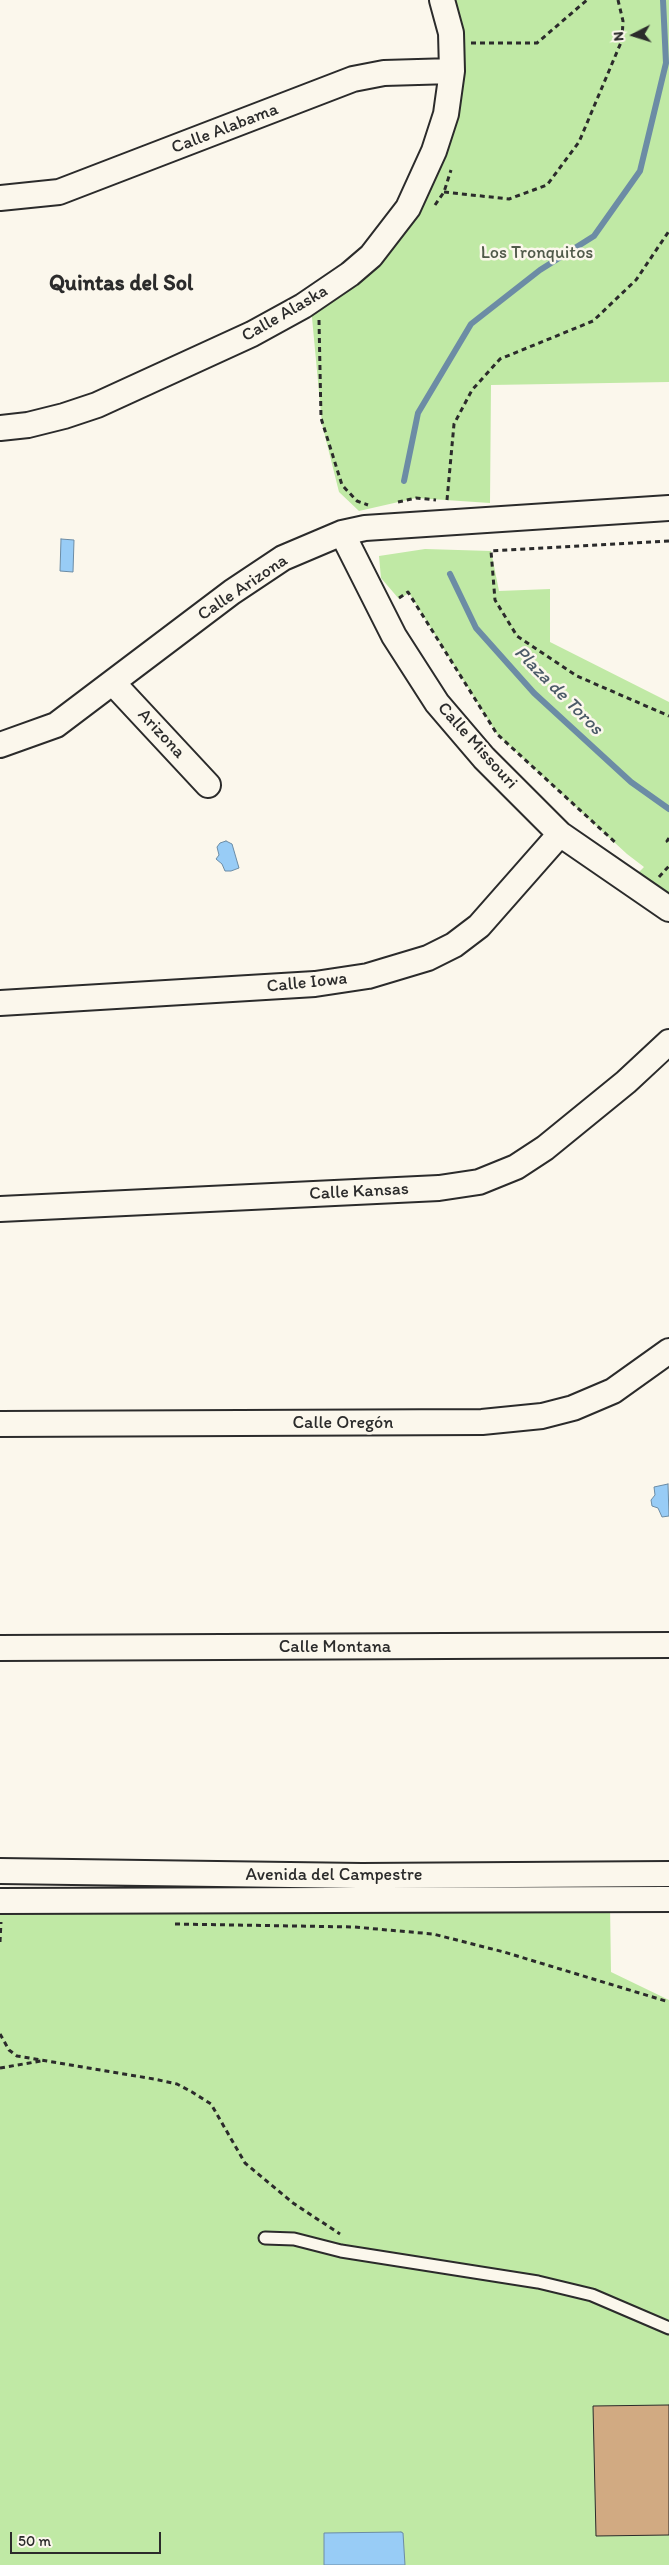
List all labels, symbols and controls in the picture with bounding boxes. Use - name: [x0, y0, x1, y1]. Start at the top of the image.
- north arrow: [609, 10, 659, 60]
- text: N: [610, 31, 627, 42]
- street label: Calle Alabama: [169, 99, 281, 159]
- park label: Los Tronquitos: [481, 242, 593, 264]
- district label: Quintas del Sol: [49, 271, 193, 297]
- street label: Calle Alaska: [238, 281, 332, 347]
- street label: Calle Arizona: [194, 550, 292, 626]
- water label: Plaza de Toros: [509, 642, 607, 740]
- street label: Calle Missouri: [432, 698, 522, 794]
- street label: Arizona: [133, 705, 189, 763]
- street label: Calle Iowa: [266, 968, 348, 998]
- street label: Calle Kansas: [309, 1179, 409, 1205]
- street label: Calle Oregón: [292, 1412, 394, 1434]
- street label: Calle Montana: [279, 1636, 391, 1658]
- street label: Avenida del Campestre: [246, 1864, 422, 1886]
- scale bar: [12, 2522, 164, 2554]
- text: 50 m: [18, 2532, 51, 2550]

